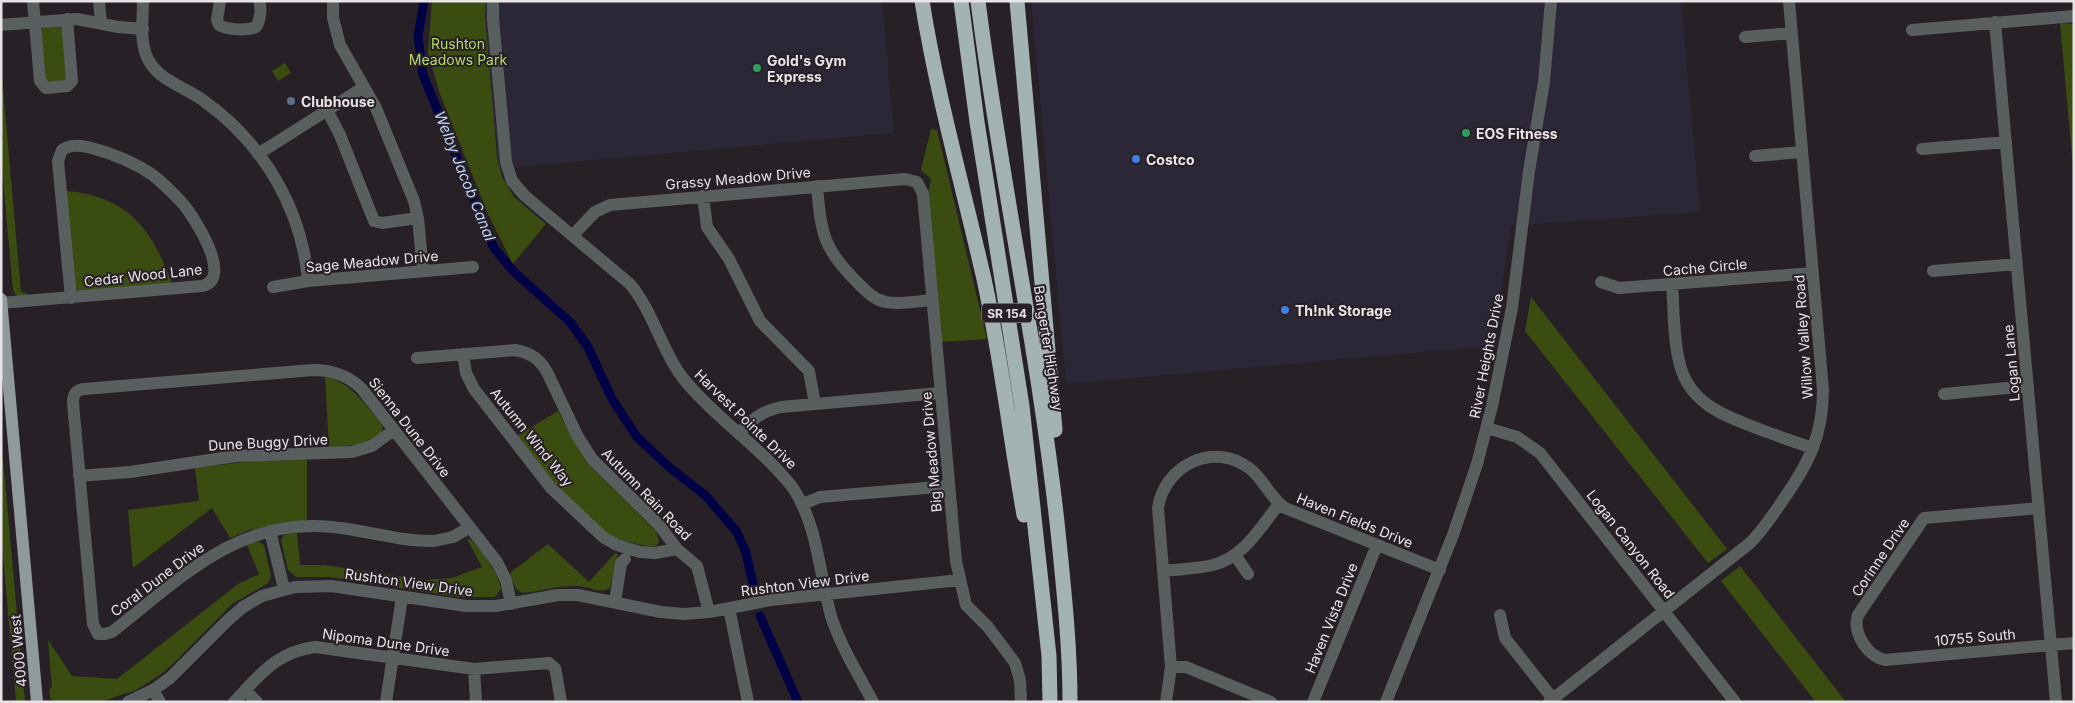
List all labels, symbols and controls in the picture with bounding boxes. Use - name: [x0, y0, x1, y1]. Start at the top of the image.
- park label: Rushton Meadows Park: [409, 35, 507, 68]
- place label: Gold's Gym Express: [767, 52, 846, 85]
- marker: Gold's Gym Express: [751, 62, 763, 74]
- place label: Clubhouse: [301, 93, 375, 110]
- marker: Clubhouse: [285, 95, 297, 107]
- water label: Welby Jacob Canal: [430, 108, 500, 244]
- place label: EOS Fitness: [1476, 125, 1558, 142]
- marker: EOS Fitness: [1460, 127, 1472, 139]
- place label: Costco: [1146, 151, 1195, 168]
- marker: Costco: [1130, 153, 1142, 165]
- street label: Grassy Meadow Drive: [665, 163, 811, 193]
- street label: Sage Meadow Drive: [305, 247, 439, 275]
- street label: Cache Circle: [1662, 255, 1748, 279]
- street label: Cedar Wood Lane: [83, 260, 203, 290]
- street label: Willow Valley Road: [1790, 274, 1816, 400]
- street label: Bangerter Highway: [1031, 284, 1067, 412]
- street label: River Heights Drive: [1466, 292, 1506, 420]
- place label: Th!nk Storage: [1295, 302, 1392, 319]
- road number: SR 154: [982, 304, 1032, 322]
- marker: Th!nk Storage: [1279, 304, 1291, 316]
- street label: Logan Lane: [1999, 324, 2023, 402]
- street label: Harvest Pointe Drive: [691, 366, 801, 472]
- street label: Sienna Dune Drive: [366, 374, 454, 480]
- street label: Autumn Wind Way: [487, 384, 577, 490]
- street label: Big Meadow Drive: [917, 391, 945, 513]
- street label: Dune Buggy Drive: [208, 430, 328, 454]
- street label: Autumn Rain Road: [599, 444, 695, 544]
- street label: Logan Canyon Road: [1583, 486, 1679, 602]
- street label: Haven Fields Drive: [1294, 489, 1416, 551]
- street label: Corinne Drive: [1848, 515, 1912, 599]
- street label: Coral Dune Drive: [107, 538, 207, 620]
- street label: Haven Vista Drive: [1301, 560, 1361, 676]
- street label: Rushton View Drive: [344, 565, 474, 599]
- street label: Rushton View Drive: [740, 567, 870, 599]
- street label: 4000 West: [6, 614, 30, 688]
- street label: Nipoma Dune Drive: [321, 625, 451, 659]
- street label: 10755 South: [1934, 625, 2016, 649]

